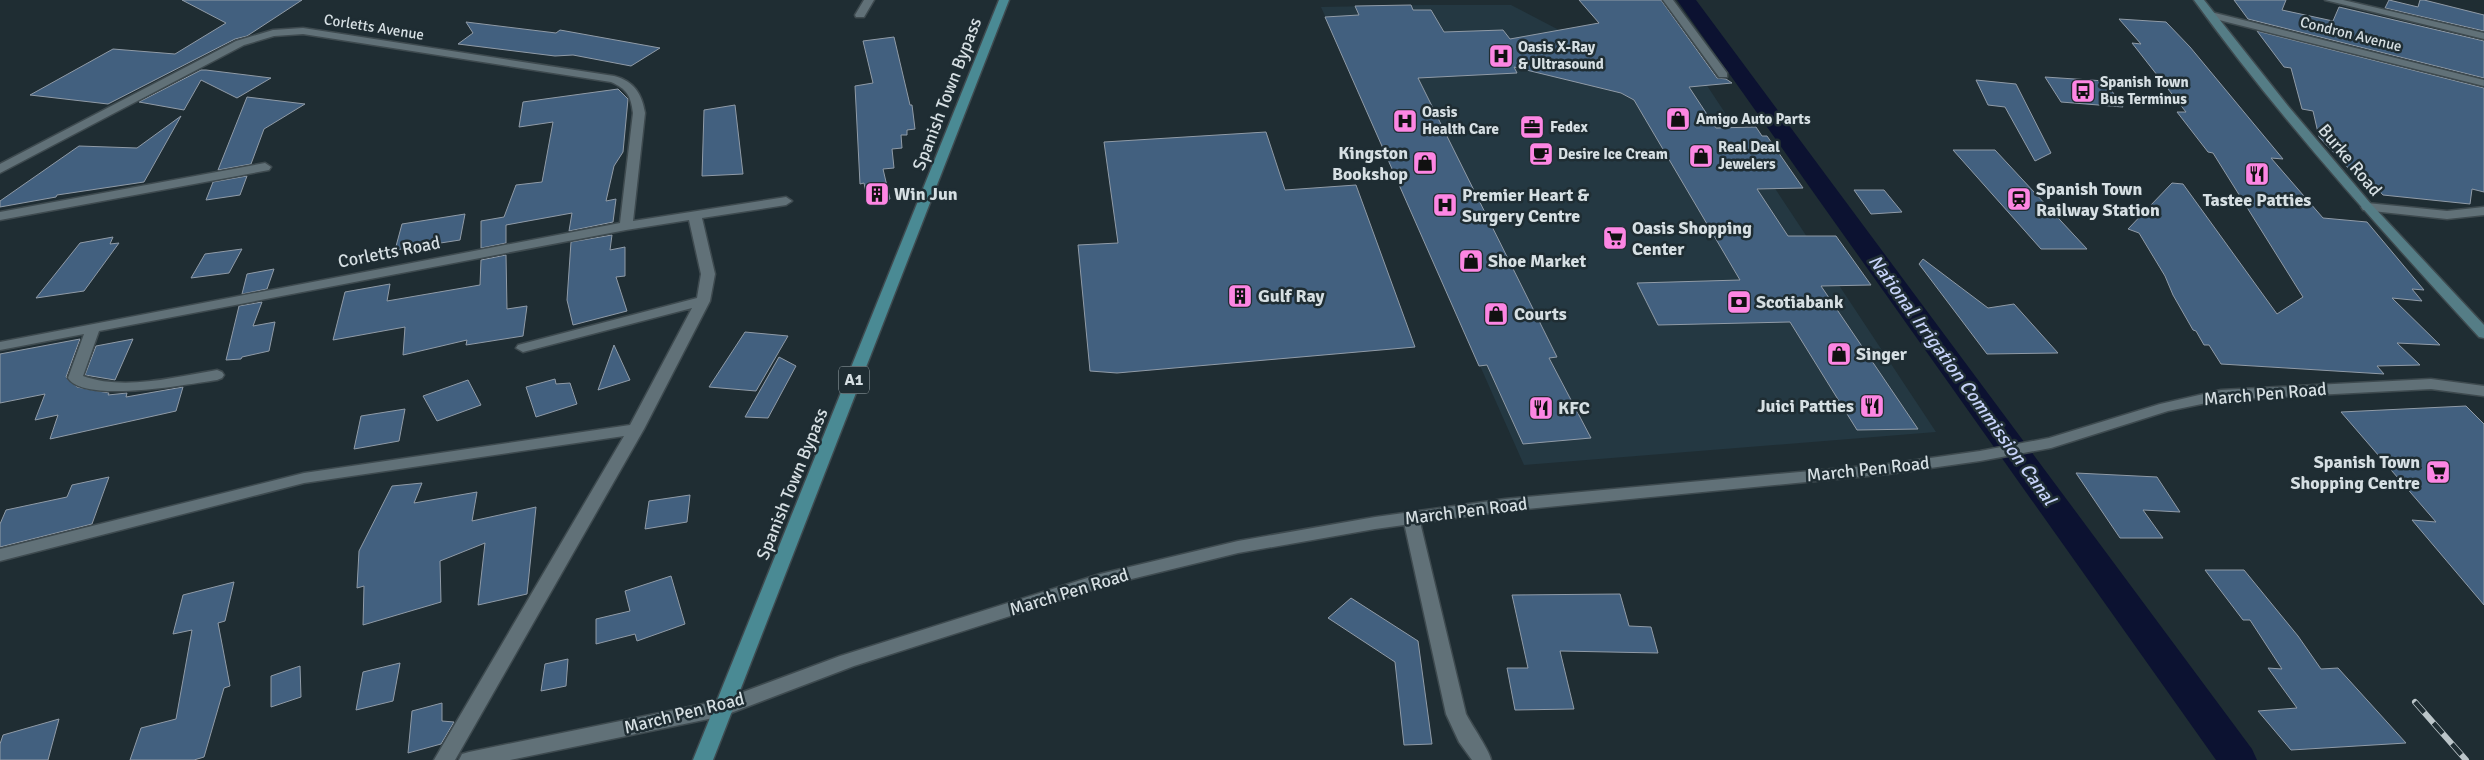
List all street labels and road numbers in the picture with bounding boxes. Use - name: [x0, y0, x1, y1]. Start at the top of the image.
- street label: Corletts Avenue: [323, 10, 425, 44]
- street label: Condron Avenue: [2298, 13, 2404, 55]
- street label: Spanish Town Bypass: [908, 14, 986, 173]
- street label: Burke Road: [2313, 119, 2387, 201]
- street label: Corletts Road: [336, 231, 442, 273]
- road number: A1: [839, 366, 869, 394]
- street label: March Pen Road: [2203, 378, 2327, 410]
- street label: Spanish Town Bypass: [751, 405, 833, 563]
- street label: March Pen Road: [1806, 452, 1930, 486]
- street label: March Pen Road: [1404, 493, 1528, 529]
- street label: March Pen Road: [1007, 563, 1131, 621]
- street label: March Pen Road: [622, 687, 746, 739]

